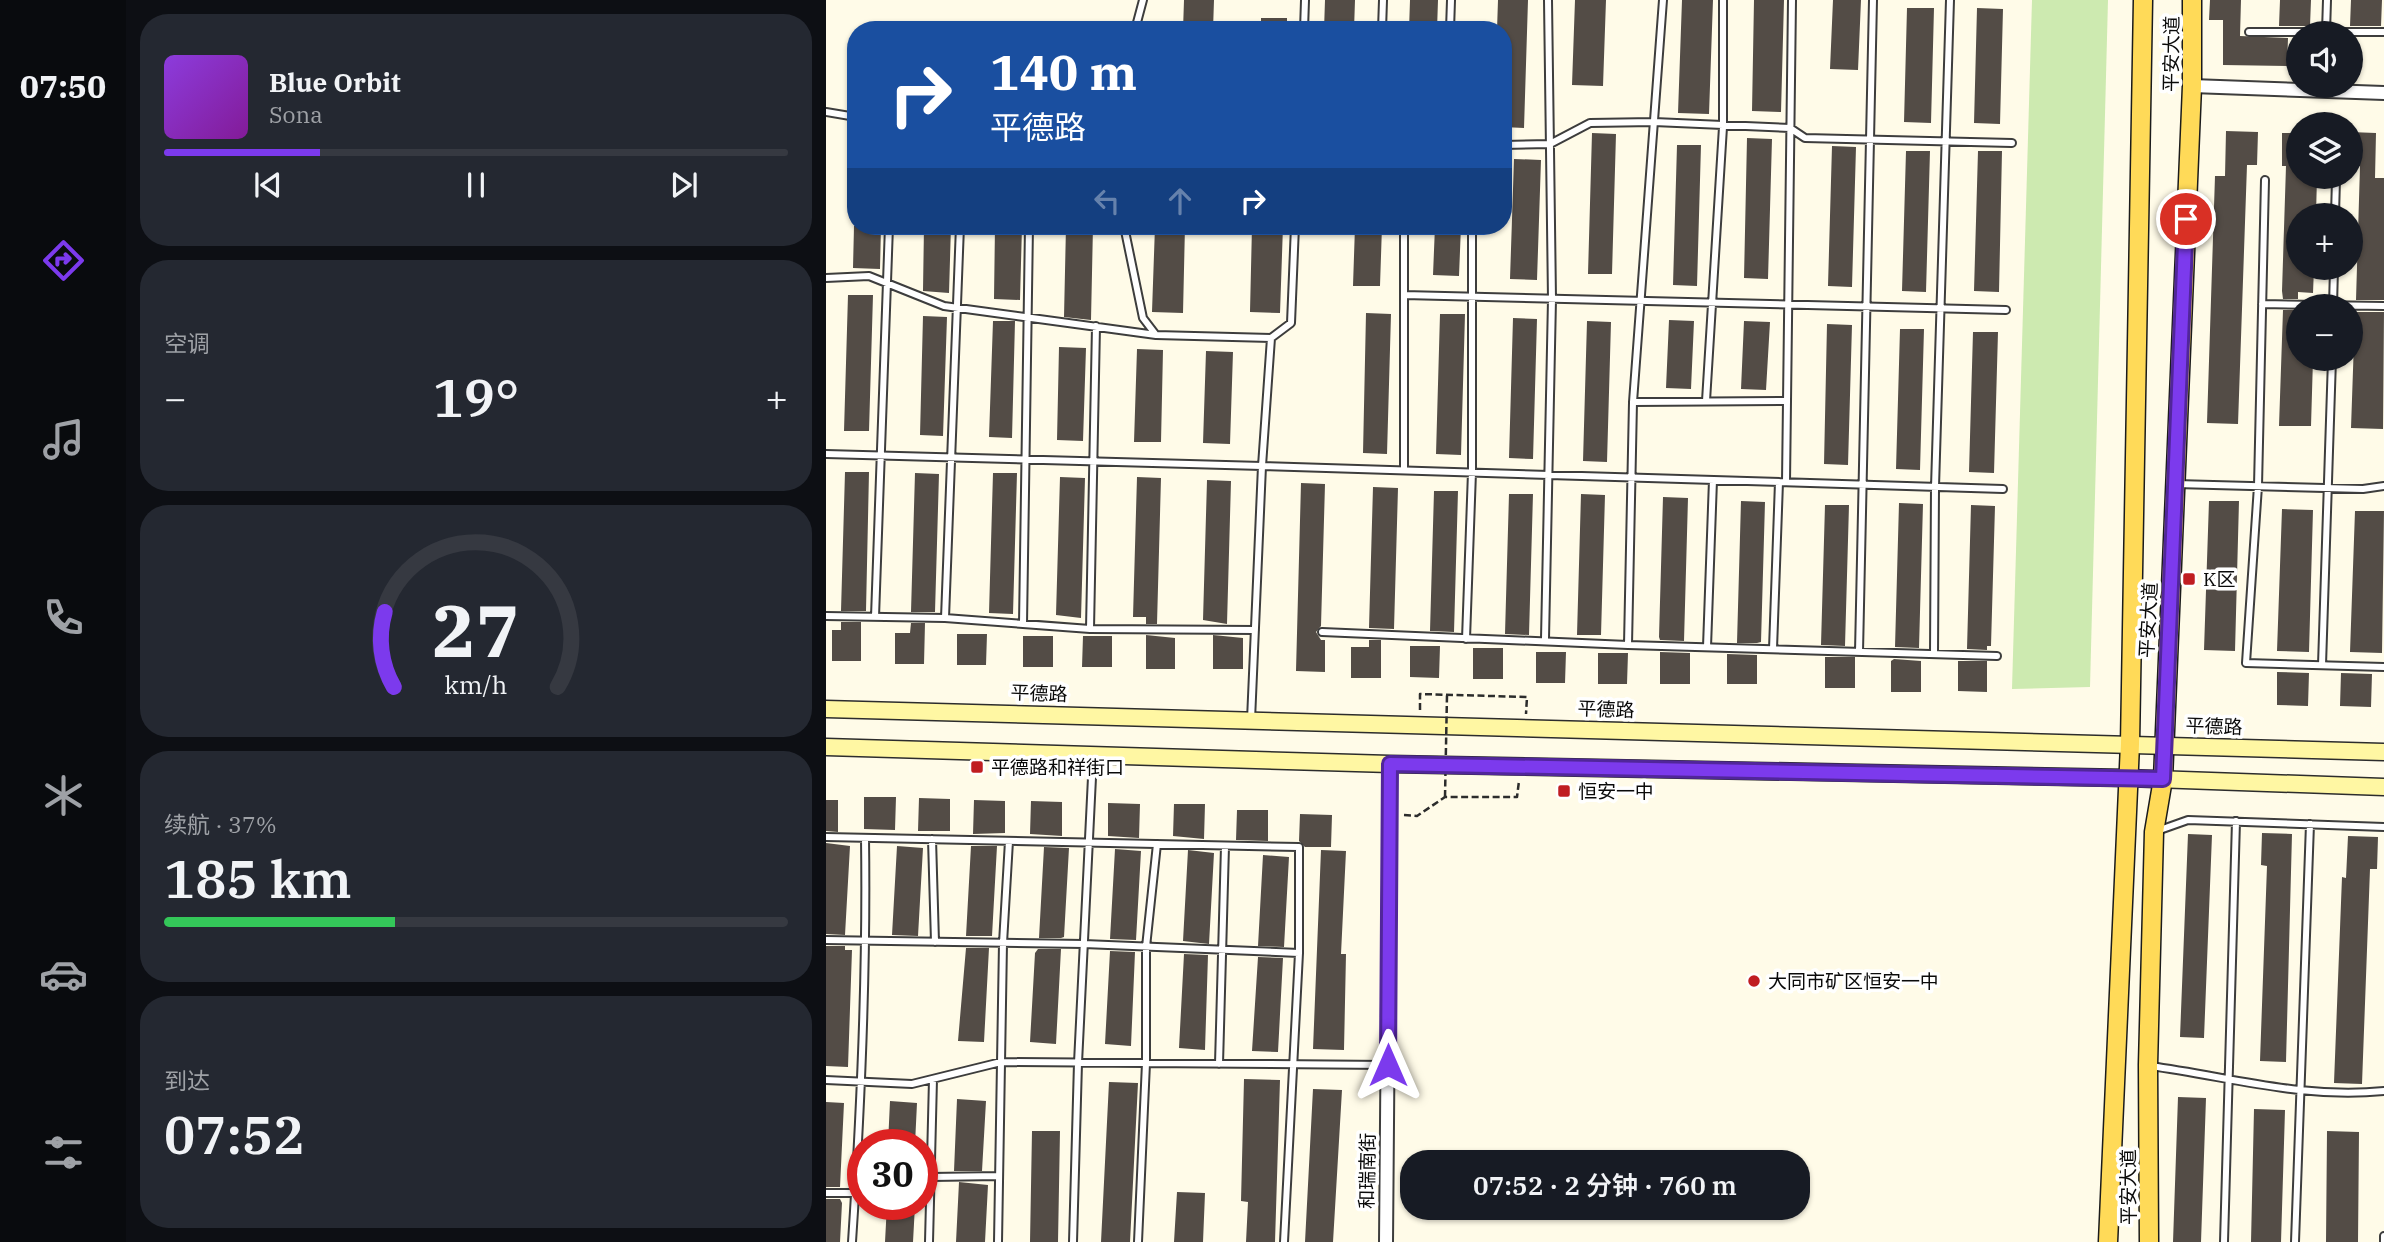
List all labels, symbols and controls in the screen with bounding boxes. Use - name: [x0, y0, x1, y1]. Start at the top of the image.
- street label: 平安大道: [2158, 16, 2184, 92]
- map controls: [2286, 21, 2363, 371]
- button: sound: [2286, 21, 2363, 98]
- text: 140 m: [990, 40, 1137, 103]
- icon: right: [875, 49, 966, 140]
- text: 07:50: [20, 65, 106, 107]
- text: Blue Orbit: [269, 65, 401, 99]
- text: Sona: [269, 99, 323, 129]
- text: 平德路: [990, 106, 1086, 148]
- button: layers: [2286, 112, 2363, 189]
- icon: previous: [249, 166, 287, 204]
- icon: pause: [457, 166, 495, 204]
- icon: next: [665, 166, 703, 204]
- icon: left: [1088, 182, 1126, 220]
- icon: ahead: [1161, 182, 1199, 220]
- icon: right: [1234, 182, 1272, 220]
- pin: [2156, 189, 2216, 249]
- icon: arrive: [2167, 200, 2205, 238]
- button: +: [2286, 203, 2363, 280]
- icon: directions: [39, 236, 88, 285]
- button: −: [2286, 294, 2363, 371]
- text: 空调: [164, 328, 210, 358]
- text: 19°: [433, 364, 519, 431]
- text: −: [164, 373, 187, 422]
- text: +: [765, 373, 788, 422]
- icon: music: [39, 415, 88, 464]
- place label: K区: [2203, 567, 2235, 591]
- marker: K区: [2181, 571, 2197, 587]
- street label: 平安大道: [2134, 581, 2162, 659]
- text: 27: [432, 582, 520, 677]
- icon: phone: [39, 593, 88, 642]
- text: km/h: [444, 668, 508, 701]
- street label: 平德路: [1010, 680, 1068, 706]
- street label: 平德路: [1577, 696, 1635, 722]
- street label: 平德路: [2185, 713, 2243, 739]
- place label: 平德路和祥街口: [991, 755, 1124, 779]
- marker: 平德路和祥街口: [969, 759, 985, 775]
- icon: climate: [39, 771, 88, 820]
- place label: 恒安一中: [1578, 779, 1654, 803]
- marker: 恒安一中: [1556, 783, 1572, 799]
- text: 续航 · 37%: [164, 809, 277, 839]
- text: 185 km: [164, 845, 352, 912]
- icon: car: [39, 950, 88, 999]
- place label: 大同市矿区恒安一中: [1768, 969, 1939, 993]
- marker: 大同市矿区恒安一中: [1746, 973, 1762, 989]
- position arrow: [1351, 1028, 1425, 1102]
- text: 到达: [164, 1065, 210, 1095]
- text: 07:52: [164, 1101, 304, 1168]
- icon: filters: [39, 1128, 88, 1177]
- speed limit sign: 30: [847, 1129, 938, 1220]
- street label: 和瑞南街: [1354, 1133, 1380, 1209]
- street label: 平安大道: [2116, 1149, 2140, 1225]
- text: 07:52 · 2 分钟 · 760 m: [1473, 1168, 1737, 1202]

